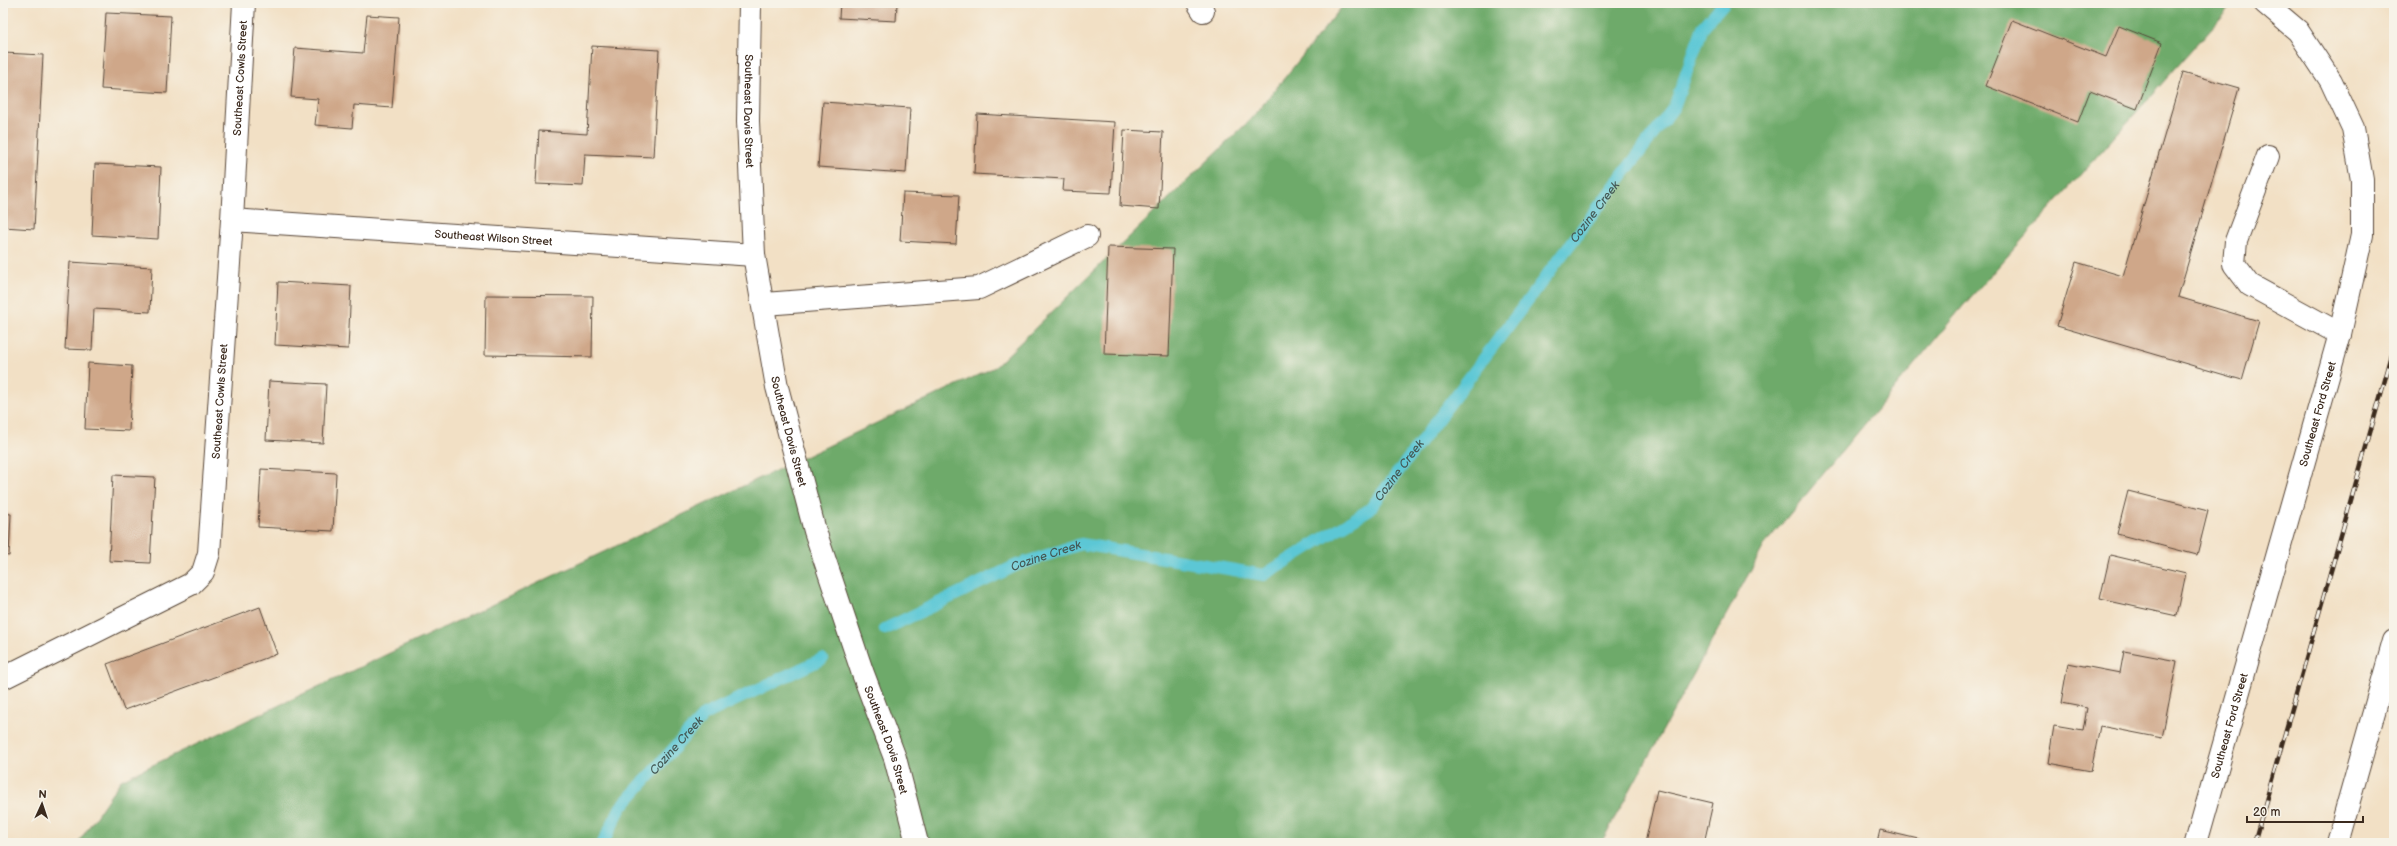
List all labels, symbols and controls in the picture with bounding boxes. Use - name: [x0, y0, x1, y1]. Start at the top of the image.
- street label: Southeast Cowls Street: [231, 20, 250, 136]
- street label: Southeast Davis Street: [741, 54, 756, 169]
- water label: Cozine Creek: [1567, 178, 1624, 246]
- street label: Southeast Wilson Street: [434, 228, 553, 249]
- street label: Southeast Cowls Street: [210, 343, 230, 459]
- street label: Southeast Ford Street: [2297, 359, 2339, 468]
- street label: Southeast Davis Street: [768, 375, 809, 489]
- water label: Cozine Creek: [1372, 436, 1428, 504]
- water label: Cozine Creek: [1008, 537, 1084, 575]
- street label: Southeast Ford Street: [2209, 671, 2251, 780]
- street label: Southeast Davis Street: [861, 684, 910, 796]
- water label: Cozine Creek: [647, 713, 708, 778]
- north arrow: [22, 784, 62, 824]
- text: N: [38, 788, 47, 801]
- scale bar: [2247, 798, 2363, 824]
- text: 20 m: [2253, 805, 2280, 820]

